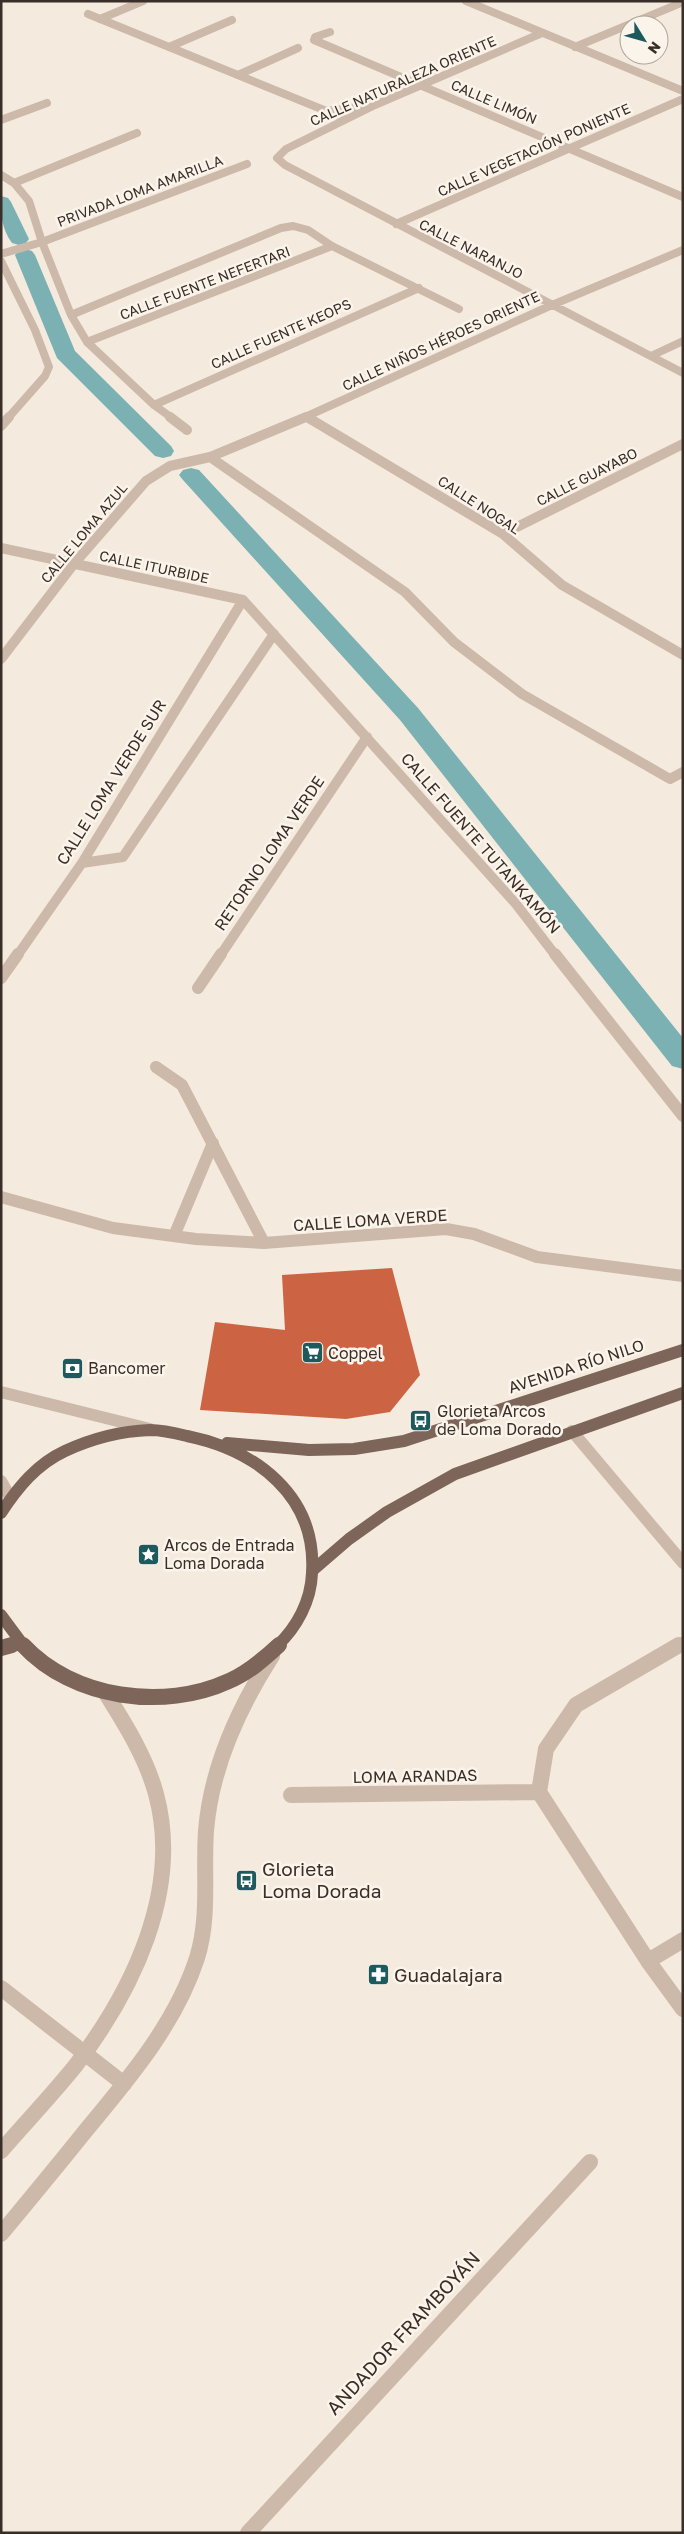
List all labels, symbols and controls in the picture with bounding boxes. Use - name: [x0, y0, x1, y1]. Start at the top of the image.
- north arrow: [619, 15, 669, 65]
- street label: CALLE NATURALEZA ORIENTE: [307, 32, 498, 129]
- text: N: [645, 39, 665, 57]
- street label: CALLE LIMÓN: [449, 76, 540, 127]
- street label: CALLE VEGETACIÓN PONIENTE: [435, 99, 633, 200]
- street label: PRIVADA LOMA AMARILLA: [55, 151, 226, 230]
- street label: CALLE NARANJO: [416, 215, 526, 282]
- street label: CALLE FUENTE NEFERTARI: [117, 242, 293, 323]
- street label: CALLE NIÑOS HÉROES ORIENTE: [339, 287, 542, 394]
- street label: CALLE FUENTE KEOPS: [208, 295, 354, 372]
- street label: CALLE GUAYABO: [534, 444, 640, 509]
- street label: CALLE NOGAL: [435, 472, 524, 537]
- street label: CALLE LOMA AZUL: [37, 479, 130, 586]
- street label: CALLE ITURBIDE: [98, 547, 210, 586]
- street label: CALLE LOMA VERDE SUR: [52, 696, 170, 868]
- street label: CALLE FUENTE TUTANKAMÓN: [397, 748, 565, 938]
- street label: RETORNO LOMA VERDE: [210, 772, 328, 934]
- street label: CALLE LOMA VERDE: [292, 1205, 448, 1235]
- street label: AVENIDA RÍO NILO: [505, 1335, 647, 1397]
- supermarket icon: Coppel: [300, 1341, 324, 1365]
- place label: Coppel: [328, 1343, 383, 1363]
- bank icon: Bancomer: [60, 1356, 84, 1380]
- place label: Bancomer: [88, 1358, 166, 1378]
- place label: Glorieta Arcos de Loma Dorado: [437, 1401, 561, 1439]
- bus stop icon: Glorieta Arcos de Loma Dorado: [409, 1408, 433, 1432]
- place label: Arcos de Entrada Loma Dorada: [164, 1535, 295, 1573]
- place icon: Arcos de Entrada Loma Dorada: [136, 1542, 160, 1566]
- street label: LOMA ARANDAS: [352, 1765, 478, 1787]
- place label: Glorieta Loma Dorada: [262, 1857, 381, 1902]
- bus stop icon: Glorieta Loma Dorada: [234, 1868, 258, 1892]
- pharmacy icon: Guadalajara: [366, 1963, 390, 1987]
- place label: Guadalajara: [394, 1963, 503, 1986]
- street label: ANDADOR FRAMBOYÁN: [321, 2246, 484, 2419]

